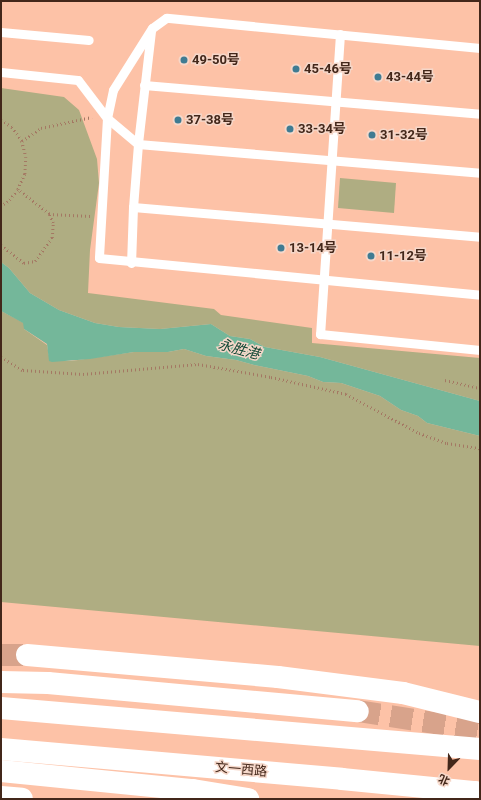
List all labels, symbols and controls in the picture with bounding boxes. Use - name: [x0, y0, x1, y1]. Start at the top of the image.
- place label: 49-50号: [192, 52, 240, 68]
- marker: 49-50号: [179, 55, 189, 65]
- place label: 45-46号: [304, 61, 352, 77]
- marker: 45-46号: [291, 64, 301, 74]
- place label: 43-44号: [386, 69, 434, 85]
- marker: 43-44号: [373, 72, 383, 82]
- place label: 37-38号: [186, 112, 234, 128]
- marker: 37-38号: [173, 115, 183, 125]
- place label: 33-34号: [298, 121, 346, 137]
- marker: 33-34号: [285, 124, 295, 134]
- place label: 31-32号: [380, 127, 428, 143]
- marker: 31-32号: [367, 130, 377, 140]
- place label: 13-14号: [289, 240, 337, 256]
- marker: 13-14号: [276, 243, 286, 253]
- place label: 11-12号: [379, 248, 427, 264]
- marker: 11-12号: [366, 251, 376, 261]
- water label: 永胜港: [217, 335, 261, 363]
- north arrow: [429, 748, 469, 788]
- street label: 文一西路: [214, 760, 268, 780]
- text: 北: [437, 771, 452, 788]

